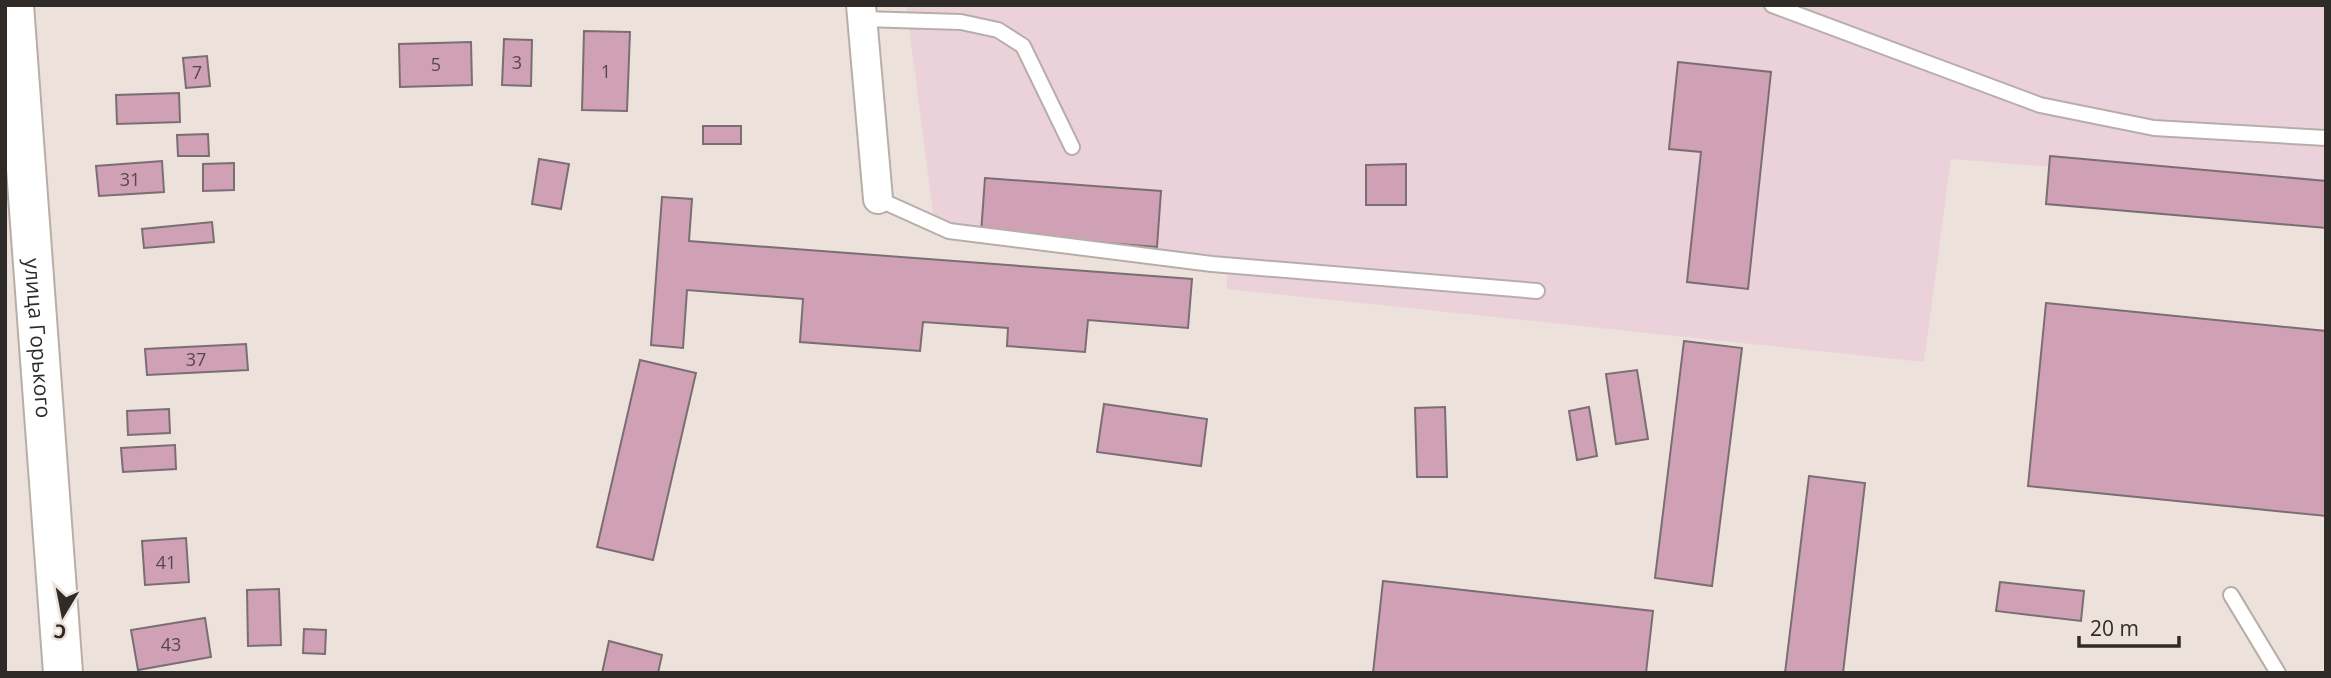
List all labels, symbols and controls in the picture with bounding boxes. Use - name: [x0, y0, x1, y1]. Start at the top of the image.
- house number: 3: [512, 50, 522, 74]
- house number: 5: [431, 52, 441, 76]
- house number: 1: [601, 59, 611, 83]
- house number: 7: [192, 60, 202, 84]
- house number: 31: [120, 167, 140, 191]
- street label: улица Горького: [19, 257, 58, 419]
- house number: 37: [186, 347, 206, 371]
- house number: 41: [156, 550, 176, 574]
- north arrow: [28, 580, 98, 650]
- scale bar: [2079, 604, 2179, 648]
- text: 20 m: [2090, 614, 2139, 642]
- text: С: [52, 618, 68, 646]
- house number: 43: [161, 632, 181, 656]

